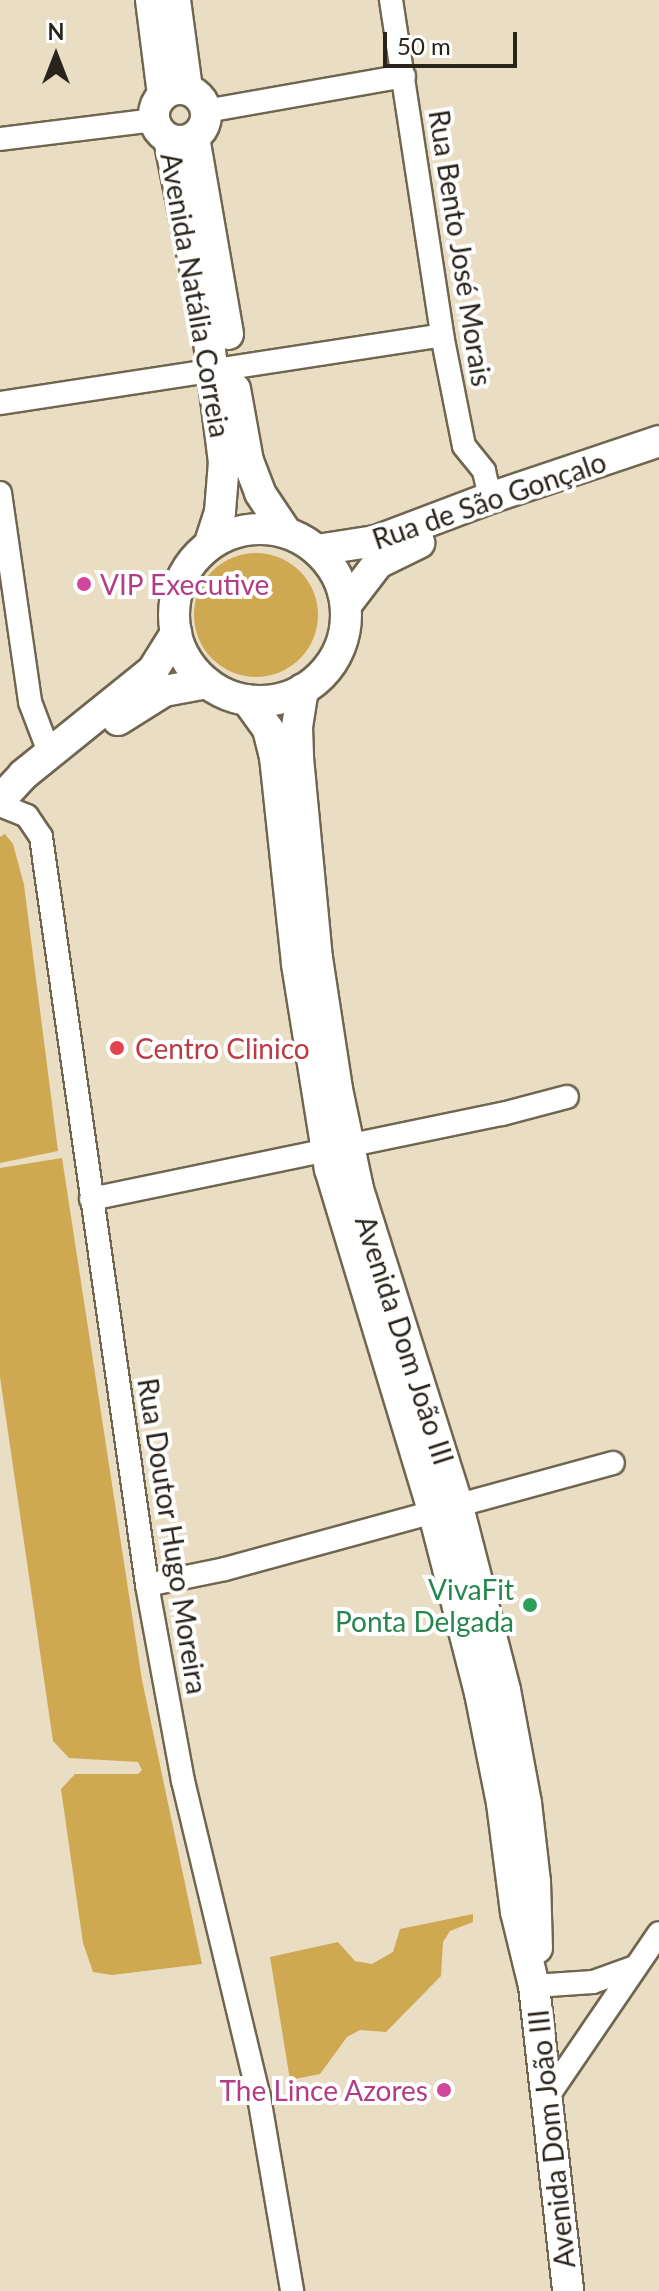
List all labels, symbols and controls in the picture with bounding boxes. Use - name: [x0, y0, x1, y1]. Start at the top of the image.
- north arrow: [16, 16, 96, 96]
- scale bar: [387, 16, 521, 66]
- text: N: [48, 18, 64, 45]
- text: 50 m: [397, 31, 451, 60]
- street label: Rua Bento José Morais: [422, 107, 500, 389]
- street label: Avenida Natália Correia: [154, 150, 238, 440]
- street label: Rua de São Gonçalo: [368, 444, 610, 556]
- place label: VIP Executive: [100, 567, 270, 601]
- marker: VIP Executive: [75, 575, 93, 593]
- place label: Centro Clinico: [135, 1031, 310, 1065]
- marker: Centro Clinico: [106, 1037, 128, 1059]
- street label: Avenida Dom João III: [349, 1211, 461, 1469]
- street label: Rua Doutor Hugo Moreira: [131, 1375, 215, 1697]
- place label: VivaFit Ponta Delgada: [335, 1572, 514, 1638]
- marker: VivaFit Ponta Delgada: [521, 1596, 539, 1614]
- street label: Avenida Dom João III: [521, 2008, 581, 2270]
- place label: The Lince Azores: [219, 2073, 428, 2107]
- marker: The Lince Azores: [435, 2081, 453, 2099]

